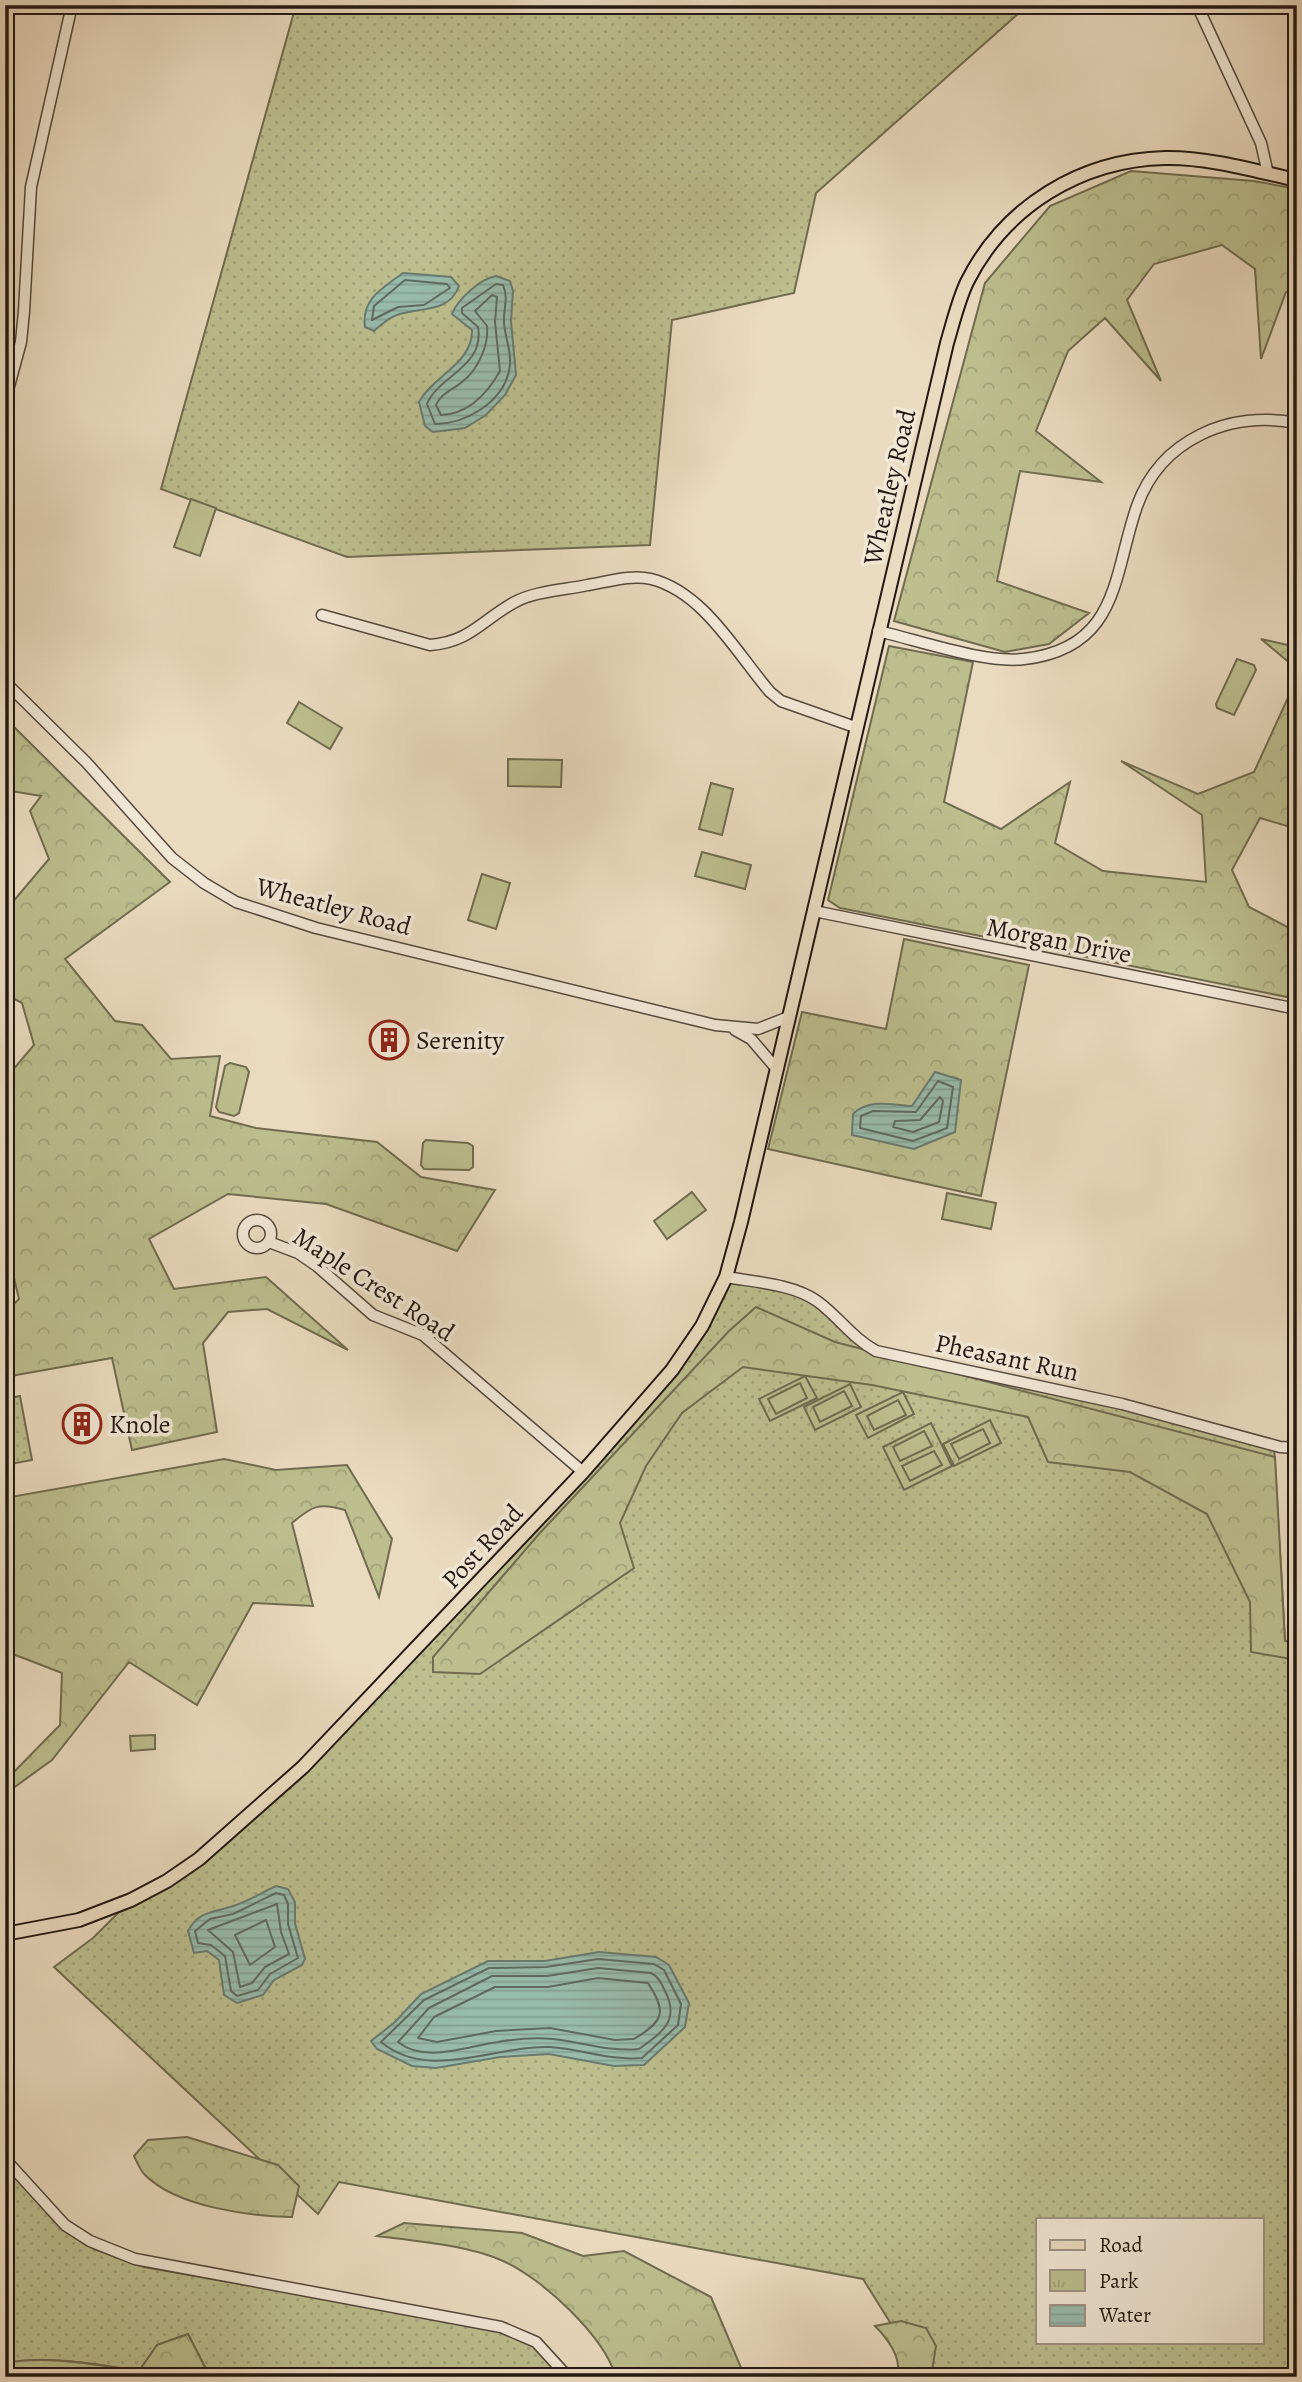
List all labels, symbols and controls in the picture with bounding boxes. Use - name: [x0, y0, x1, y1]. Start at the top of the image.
- street label: Wheatley Road: [854, 406, 924, 570]
- street label: Wheatley Road: [252, 869, 415, 944]
- street label: Morgan Drive: [983, 909, 1134, 972]
- building icon: Serenity: [368, 1019, 410, 1061]
- place label: Serenity: [416, 1023, 504, 1058]
- street label: Maple Crest Road: [286, 1219, 461, 1350]
- street label: Pheasant Run: [932, 1325, 1082, 1390]
- building icon: Knole: [61, 1403, 103, 1445]
- place label: Knole: [109, 1407, 171, 1442]
- street label: Post Road: [434, 1496, 531, 1596]
- legend: [1036, 2218, 1264, 2344]
- text: Road: [1099, 2231, 1143, 2259]
- text: Park: [1099, 2267, 1139, 2295]
- text: Water: [1098, 2301, 1151, 2329]

